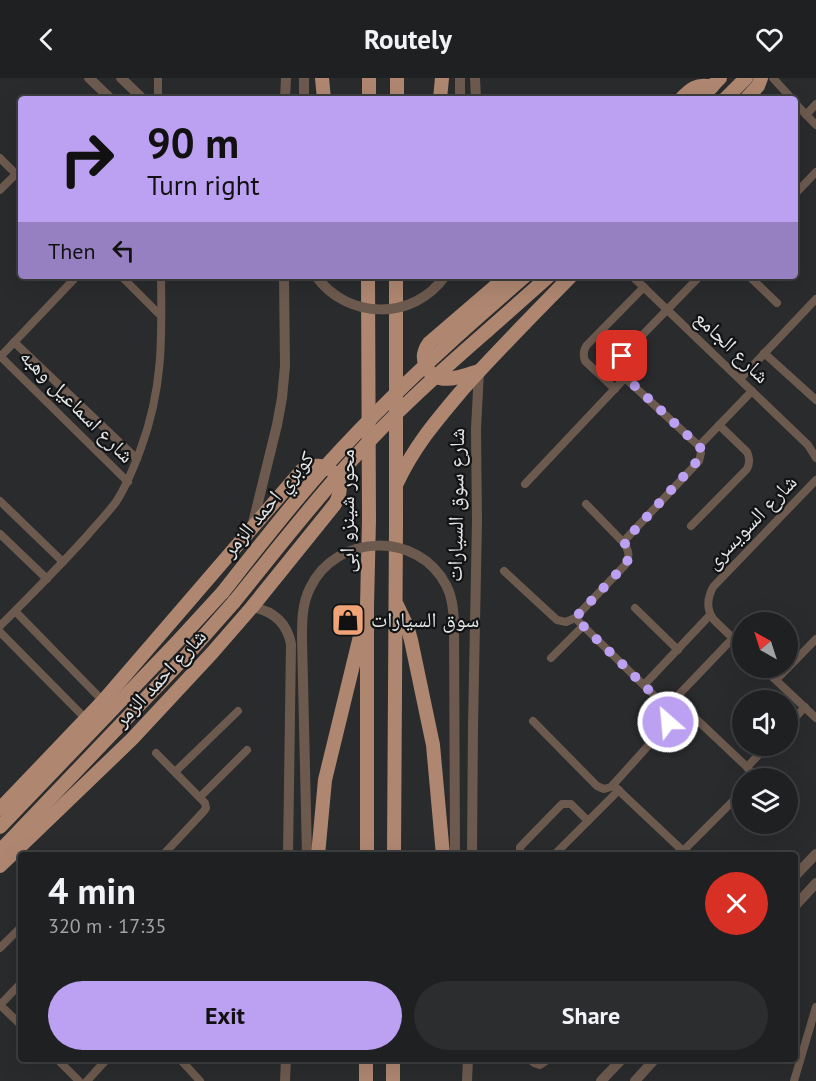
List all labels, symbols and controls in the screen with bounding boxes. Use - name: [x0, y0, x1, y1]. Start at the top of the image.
- text: Routely: [364, 22, 452, 56]
- icon: back: [30, 23, 63, 56]
- icon: heart: [753, 23, 786, 56]
- text: 90 m: [147, 115, 239, 170]
- icon: right: [48, 120, 126, 198]
- text: Turn right: [147, 168, 260, 202]
- icon: left: [107, 234, 140, 267]
- text: Then: [48, 237, 95, 265]
- street label: شارع الجامع: [689, 304, 775, 389]
- pin: [596, 330, 647, 381]
- icon: arrive: [605, 339, 638, 372]
- street label: شارع اسماعيل وهبه: [15, 343, 140, 468]
- street label: شارع سوق السيارات: [441, 428, 470, 582]
- street label: كوبري احمد الزمر: [215, 445, 322, 565]
- street label: محور شينزو ابى: [333, 449, 360, 573]
- street label: شارع السويسرى: [699, 469, 802, 575]
- shop icon: سوق السيارات: [330, 602, 366, 638]
- place label: سوق السيارات: [371, 606, 479, 633]
- north arrow: [732, 612, 798, 678]
- map controls: [732, 612, 798, 834]
- street label: شارع احمد الزمر: [107, 623, 212, 733]
- position arrow: [636, 690, 700, 754]
- button: sound: [732, 690, 798, 756]
- button: layers: [732, 768, 798, 834]
- text: 4 min: [48, 867, 136, 914]
- button: close: [705, 872, 768, 935]
- text: 320 m · 17:35: [48, 913, 166, 939]
- button: Exit: [48, 981, 402, 1050]
- button: Share: [414, 981, 768, 1050]

